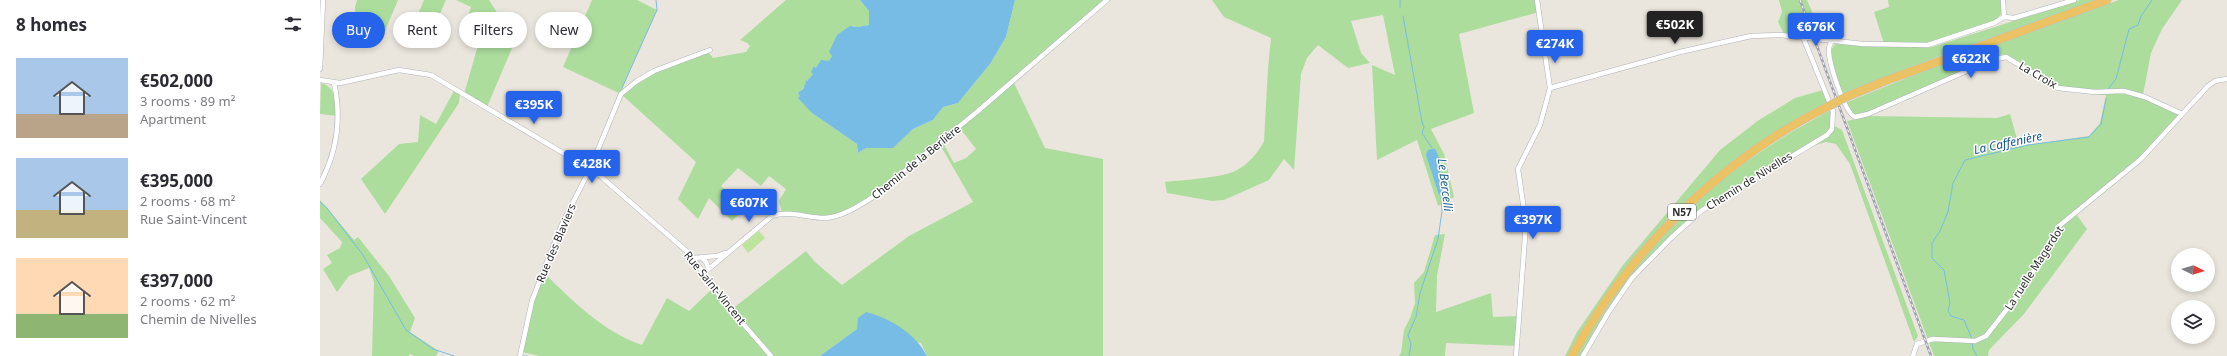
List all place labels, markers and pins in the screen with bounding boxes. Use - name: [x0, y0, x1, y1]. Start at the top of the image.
- pin: €502K: [1647, 11, 1703, 45]
- pin: €676K: [1788, 13, 1844, 47]
- pin: €274K: [1527, 30, 1583, 64]
- pin: €622K: [1943, 45, 1999, 79]
- pin: €395K: [506, 91, 562, 125]
- pin: €428K: [564, 150, 620, 184]
- pin: €607K: [721, 189, 777, 223]
- pin: €397K: [1505, 206, 1561, 240]

